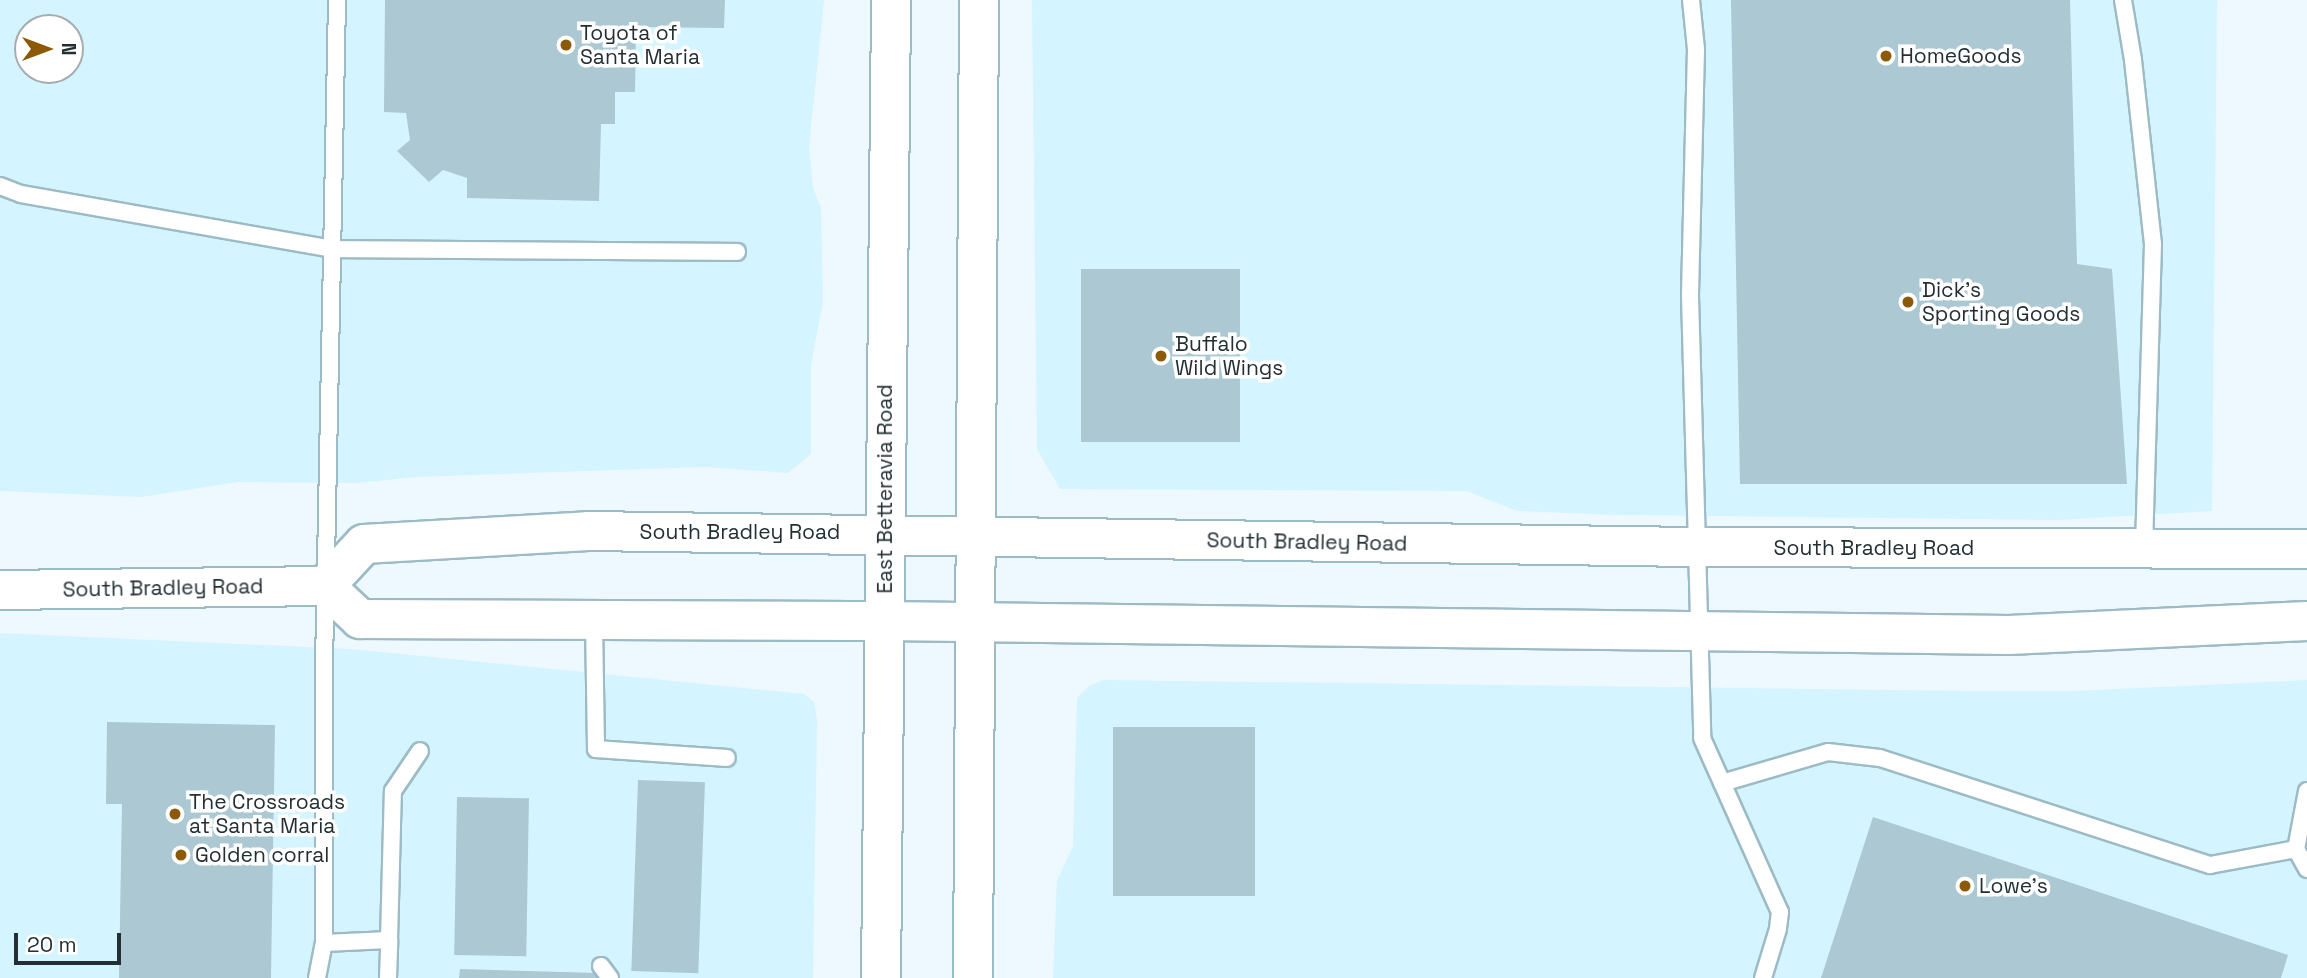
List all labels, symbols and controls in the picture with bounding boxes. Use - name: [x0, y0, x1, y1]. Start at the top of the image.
- north arrow: [14, 14, 84, 84]
- place label: Toyota of Santa Maria: [580, 20, 700, 70]
- marker: Toyota of Santa Maria: [558, 37, 574, 53]
- text: N: [56, 43, 81, 55]
- place label: HomeGoods: [1900, 43, 2022, 69]
- marker: HomeGoods: [1878, 48, 1894, 64]
- place label: Dick's Sporting Goods: [1922, 277, 2080, 327]
- marker: Dick's Sporting Goods: [1900, 294, 1916, 310]
- place label: Buffalo Wild Wings: [1175, 331, 1284, 381]
- marker: Buffalo Wild Wings: [1153, 348, 1169, 364]
- street label: East Betteravia Road: [872, 384, 898, 594]
- street label: South Bradley Road: [640, 519, 840, 545]
- street label: South Bradley Road: [1206, 528, 1408, 556]
- street label: South Bradley Road: [1774, 535, 1974, 561]
- street label: South Bradley Road: [62, 574, 264, 602]
- place label: The Crossroads at Santa Maria: [189, 789, 345, 839]
- marker: The Crossroads at Santa Maria: [167, 806, 183, 822]
- place label: Golden corral: [195, 842, 329, 868]
- marker: Golden corral: [173, 847, 189, 863]
- place label: Lowe's: [1979, 873, 2048, 899]
- marker: Lowe's: [1957, 878, 1973, 894]
- scale bar: [18, 918, 124, 962]
- text: 20 m: [27, 931, 77, 958]

